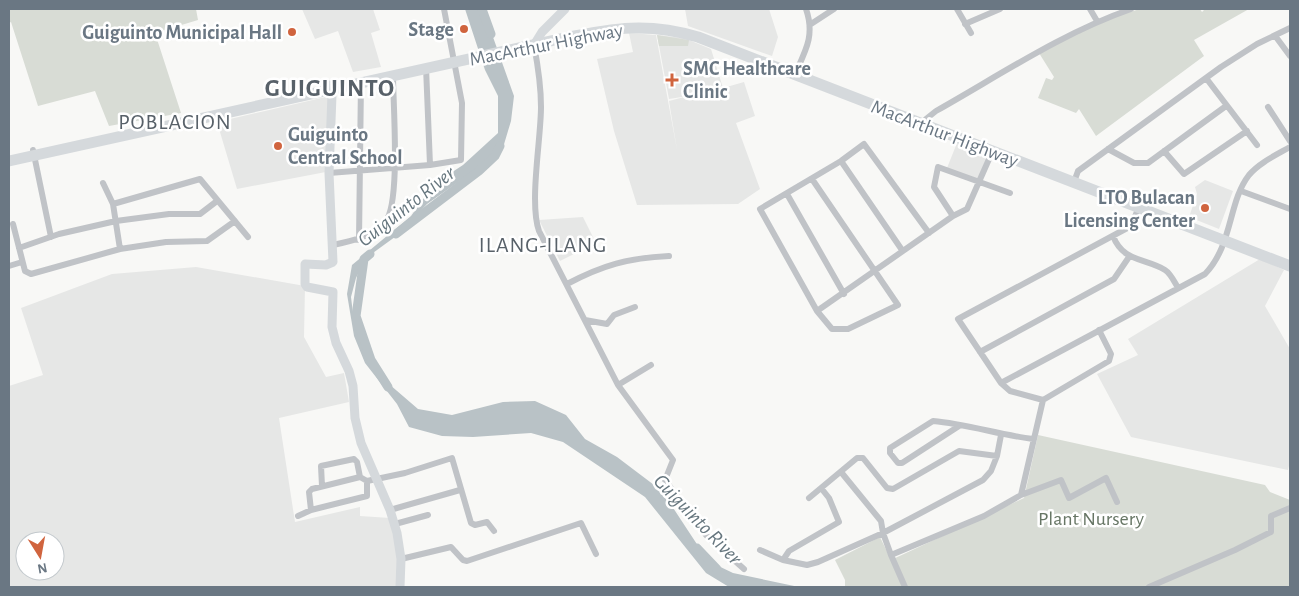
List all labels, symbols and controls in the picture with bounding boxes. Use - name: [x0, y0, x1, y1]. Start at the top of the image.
- place label: Stage: [408, 20, 454, 40]
- street label: MacArthur Highway: [468, 20, 625, 70]
- place label: Guiguinto Municipal Hall: [82, 23, 282, 43]
- marker: Stage: [458, 23, 470, 35]
- marker: Guiguinto Municipal Hall: [286, 26, 298, 38]
- place label: SMC Healthcare Clinic: [683, 59, 811, 102]
- marker: SMC Healthcare Clinic: [665, 73, 679, 87]
- district label: GUIGUINTO: [265, 76, 395, 101]
- street label: MacArthur Highway: [868, 97, 1021, 171]
- district label: POBLACION: [118, 111, 232, 133]
- place label: Guiguinto Central School: [288, 125, 402, 168]
- marker: Guiguinto Central School: [272, 140, 284, 152]
- water label: Guiguinto River: [354, 161, 460, 251]
- place label: LTO Bulacan Licensing Center: [1064, 188, 1195, 231]
- marker: LTO Bulacan Licensing Center: [1199, 202, 1211, 214]
- district label: ILANG-ILANG: [479, 234, 607, 256]
- water label: Guiguinto River: [650, 470, 747, 569]
- park label: Plant Nursery: [1038, 509, 1145, 529]
- north arrow: [15, 531, 65, 581]
- text: N: [36, 560, 48, 576]

